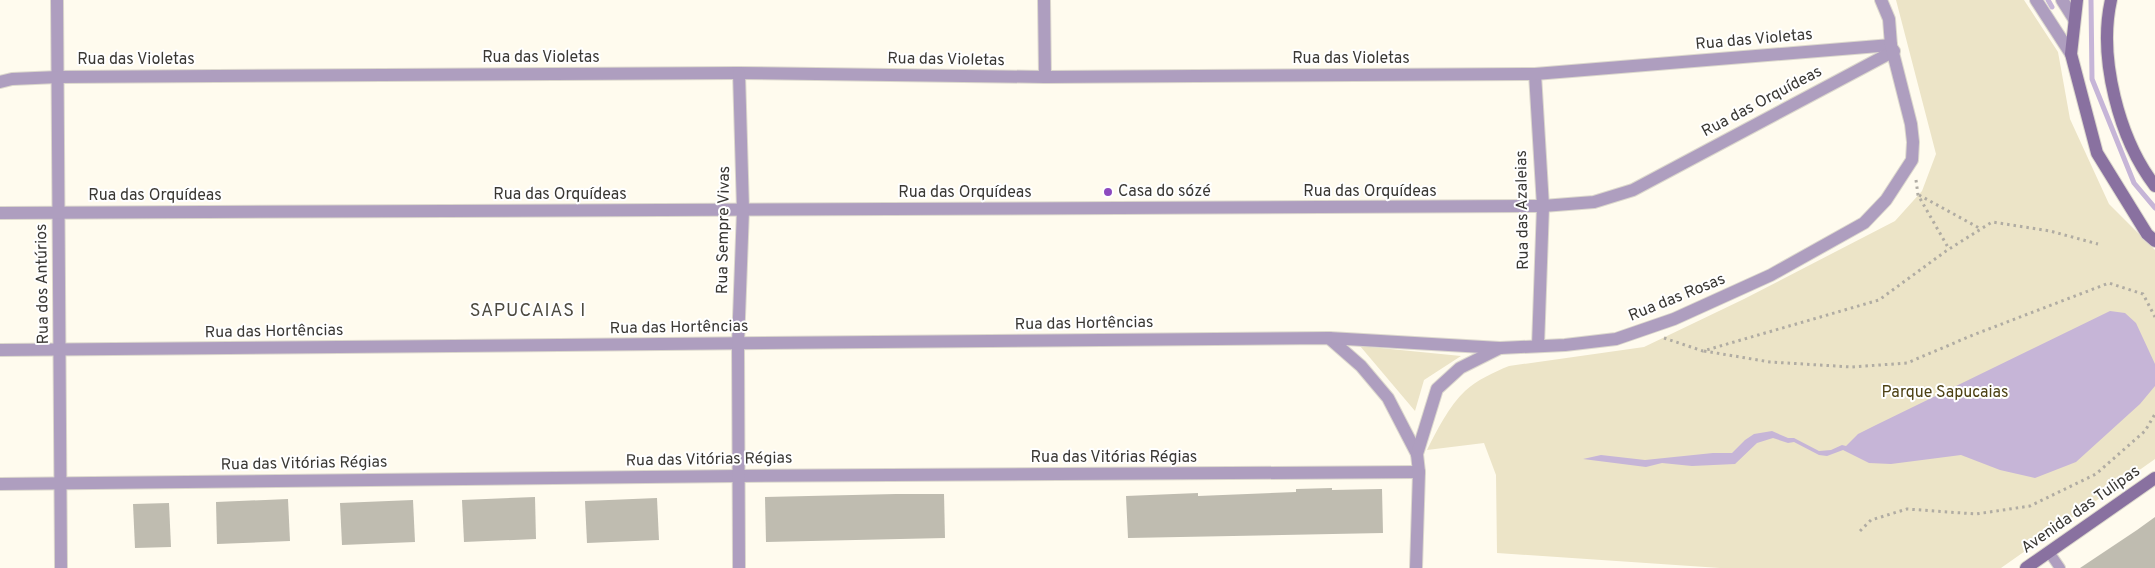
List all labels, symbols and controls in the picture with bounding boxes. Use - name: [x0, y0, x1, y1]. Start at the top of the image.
- street label: Rua das Violetas: [1695, 25, 1813, 55]
- street label: Rua das Violetas: [482, 48, 600, 68]
- street label: Rua das Violetas: [887, 49, 1005, 71]
- street label: Rua das Violetas: [1292, 49, 1410, 69]
- street label: Rua das Violetas: [77, 50, 195, 70]
- street label: Rua das Orquídeas: [1698, 62, 1826, 142]
- street label: Rua das Azaleias: [1512, 150, 1534, 270]
- street label: Rua Sempre Vivas: [713, 166, 735, 294]
- place label: Casa do sózé: [1118, 182, 1211, 202]
- street label: Rua das Orquídeas: [1303, 182, 1437, 202]
- street label: Rua das Orquídeas: [898, 183, 1032, 203]
- street label: Rua das Orquídeas: [493, 185, 627, 205]
- street label: Rua das Orquídeas: [88, 186, 222, 206]
- marker: Casa do sózé: [1102, 186, 1114, 198]
- street label: Rua dos Antúrios: [32, 223, 54, 345]
- street label: Rua das Rosas: [1626, 270, 1728, 326]
- district label: SAPUCAIAS I: [470, 300, 586, 323]
- street label: Rua das Hortências: [1015, 313, 1153, 335]
- street label: Rua das Hortências: [610, 317, 748, 339]
- street label: Rua das Hortências: [205, 321, 343, 343]
- park label: Parque Sapucaias: [1882, 383, 2008, 403]
- street label: Rua das Vitórias Régias: [1031, 448, 1197, 468]
- street label: Rua das Vitórias Régias: [625, 449, 793, 471]
- street label: Rua das Vitórias Régias: [220, 453, 388, 475]
- street label: Avenida das Tulipas: [2018, 462, 2144, 558]

